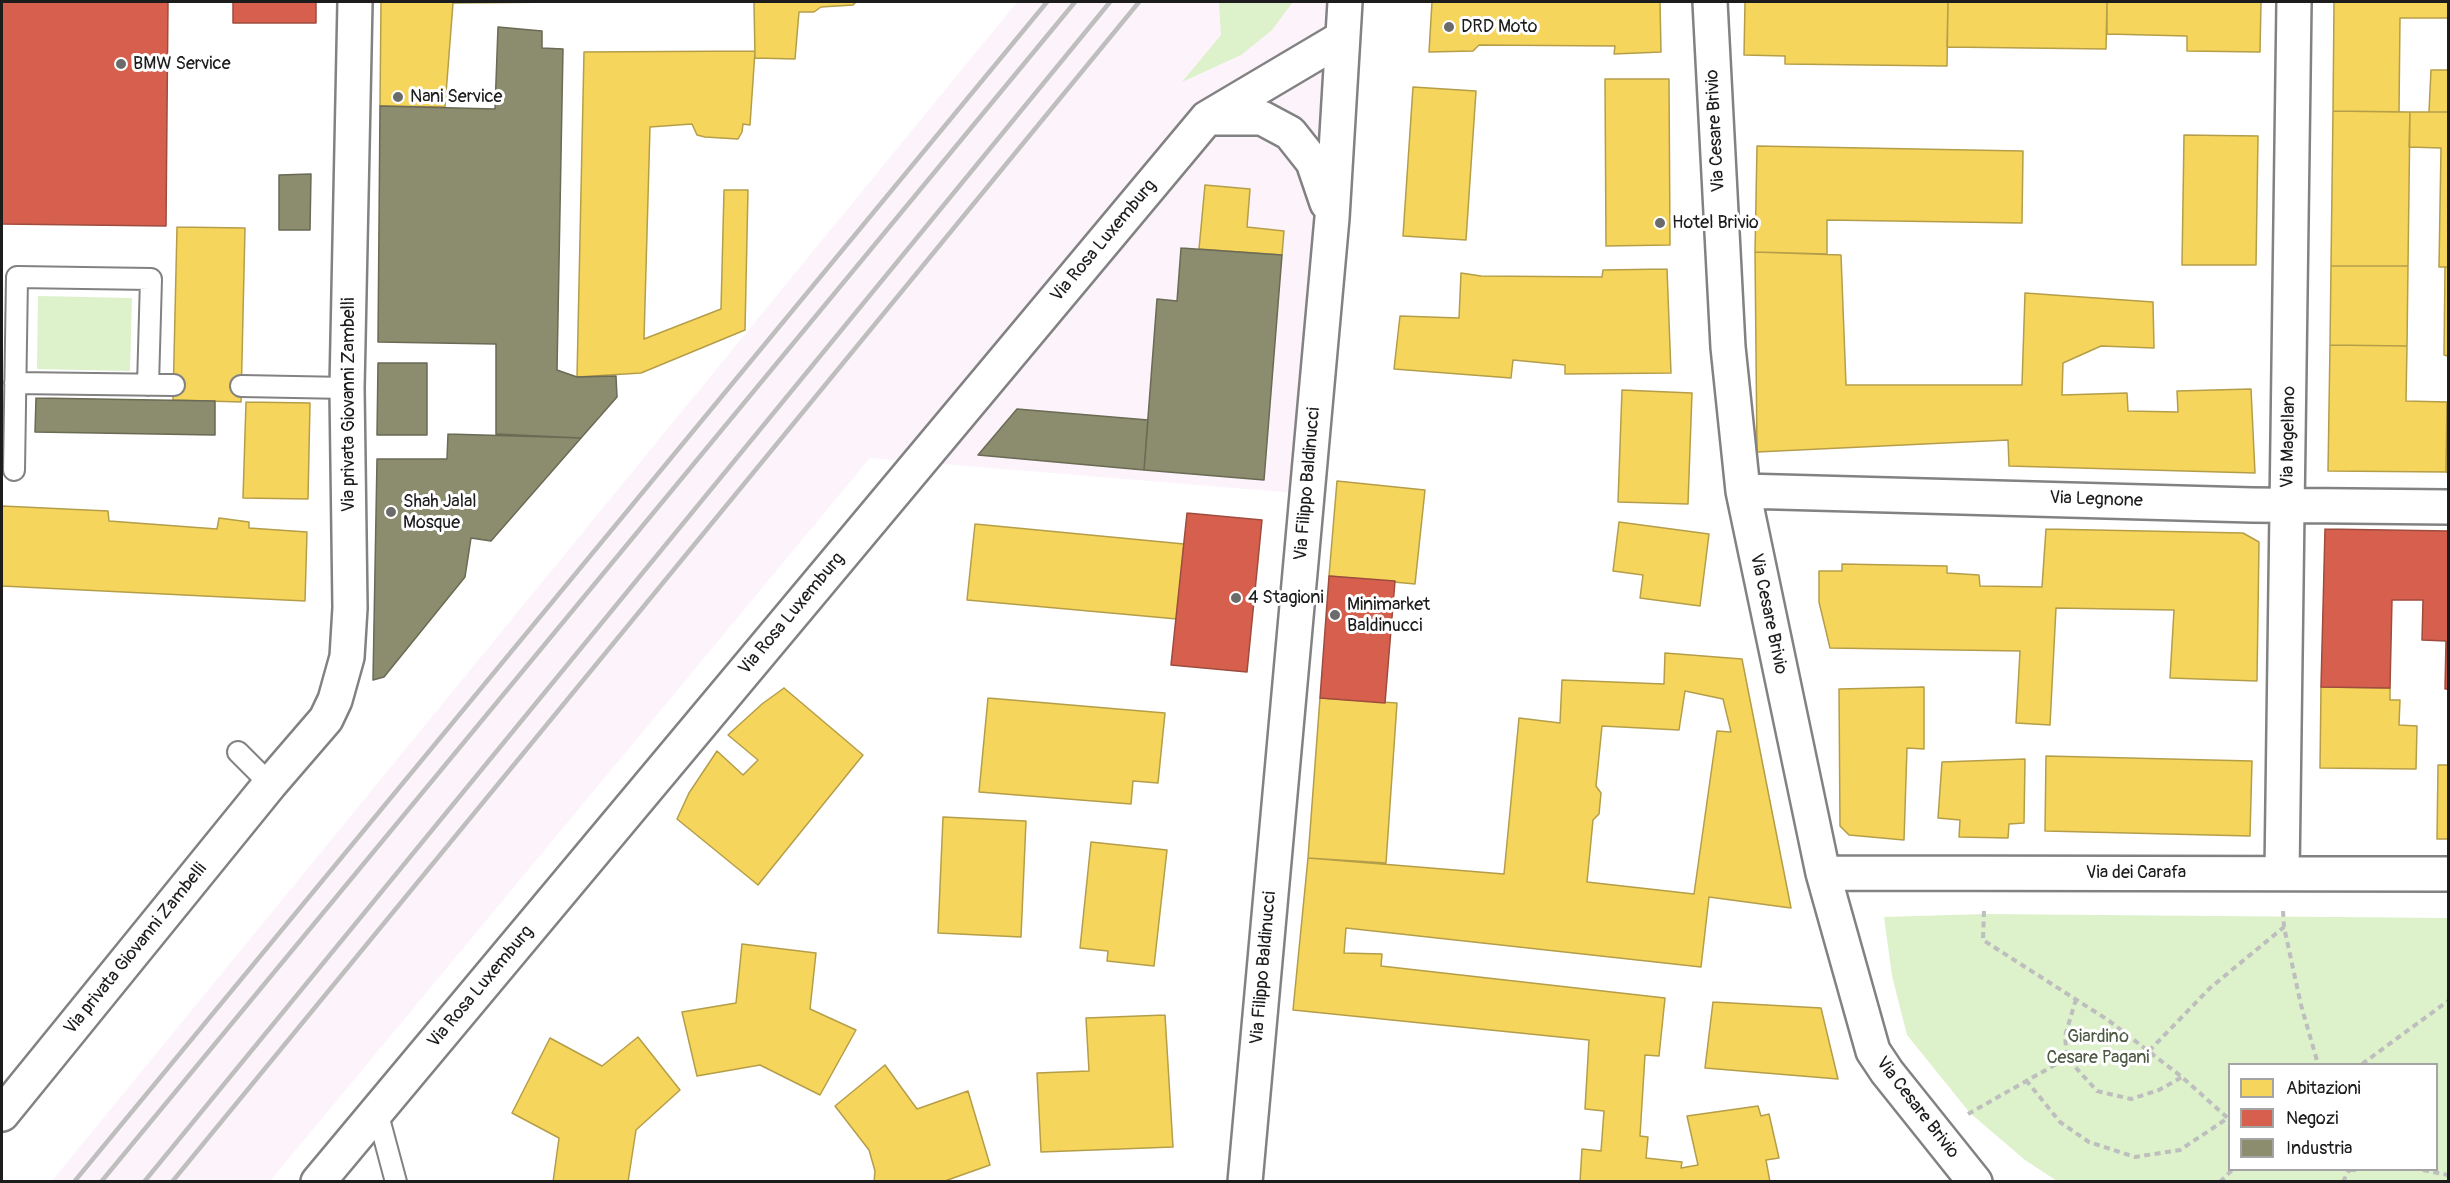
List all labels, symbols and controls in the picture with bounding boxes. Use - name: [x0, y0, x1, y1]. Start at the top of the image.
- place label: DRD Moto: [1461, 16, 1537, 38]
- marker: DRD Moto: [1442, 20, 1456, 34]
- place label: BMW Service: [133, 53, 231, 75]
- marker: BMW Service: [114, 57, 128, 71]
- street label: Via Cesare Brivio: [1702, 69, 1730, 193]
- place label: Nani Service: [410, 86, 502, 108]
- marker: Nani Service: [391, 90, 405, 104]
- street label: Via Rosa Luxemburg: [1047, 175, 1161, 307]
- place label: Hotel Brivio: [1672, 212, 1759, 234]
- marker: Hotel Brivio: [1653, 216, 1667, 230]
- street label: Via privata Giovanni Zambelli: [338, 298, 360, 512]
- street label: Via Magellano: [2277, 386, 2301, 488]
- street label: Via Filippo Baldinucci: [1291, 406, 1325, 562]
- street label: Via Legnone: [2049, 488, 2143, 512]
- place label: Shah Jalal Mosque: [403, 491, 477, 534]
- marker: Shah Jalal Mosque: [384, 505, 398, 519]
- street label: Via Rosa Luxemburg: [735, 548, 849, 680]
- street label: Via Cesare Brivio: [1745, 552, 1791, 676]
- place label: 4 Stagioni: [1248, 587, 1324, 609]
- marker: 4 Stagioni: [1229, 591, 1243, 605]
- place label: Minimarket Baldinucci: [1347, 594, 1430, 636]
- marker: Minimarket Baldinucci: [1328, 608, 1342, 622]
- street label: Via privata Giovanni Zambelli: [60, 859, 212, 1039]
- street label: Via dei Carafa: [2086, 862, 2186, 884]
- street label: Via Filippo Baldinucci: [1247, 890, 1281, 1046]
- street label: Via Rosa Luxemburg: [424, 921, 538, 1053]
- park label: Giardino Cesare Pagani: [2046, 1026, 2150, 1068]
- street label: Via Cesare Brivio: [1871, 1053, 1963, 1163]
- legend: [2228, 1063, 2438, 1171]
- text: Abitazioni: [2286, 1077, 2361, 1100]
- text: Negozi: [2286, 1107, 2338, 1130]
- text: Industria: [2286, 1137, 2352, 1160]

